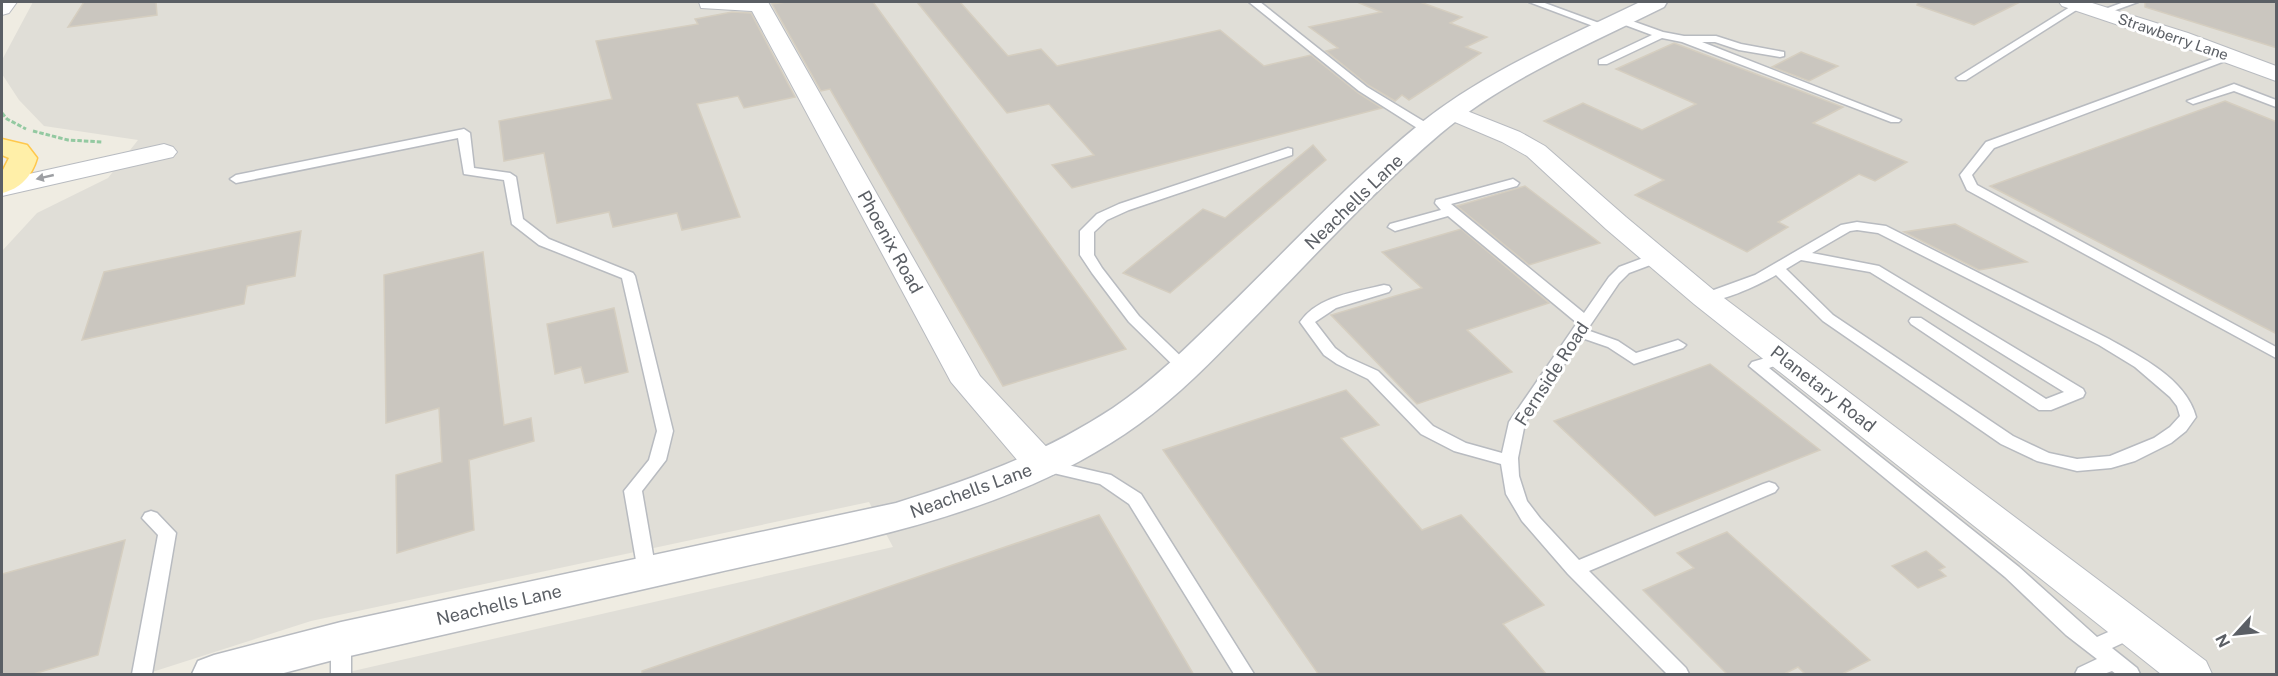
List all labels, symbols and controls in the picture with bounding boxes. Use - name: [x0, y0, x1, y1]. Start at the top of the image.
- street label: Strawberry Lane: [2116, 10, 2231, 63]
- street label: Neachells Lane: [1300, 150, 1407, 254]
- one-way arrow: [36, 172, 54, 182]
- street label: Phoenix Road: [854, 187, 927, 297]
- street label: Fernside Road: [1510, 318, 1593, 429]
- street label: Planetary Road: [1767, 341, 1880, 436]
- street label: Neachells Lane: [907, 459, 1035, 522]
- street label: Neachells Lane: [434, 580, 564, 629]
- north arrow: [2206, 604, 2266, 664]
- text: N: [2212, 631, 2234, 650]

